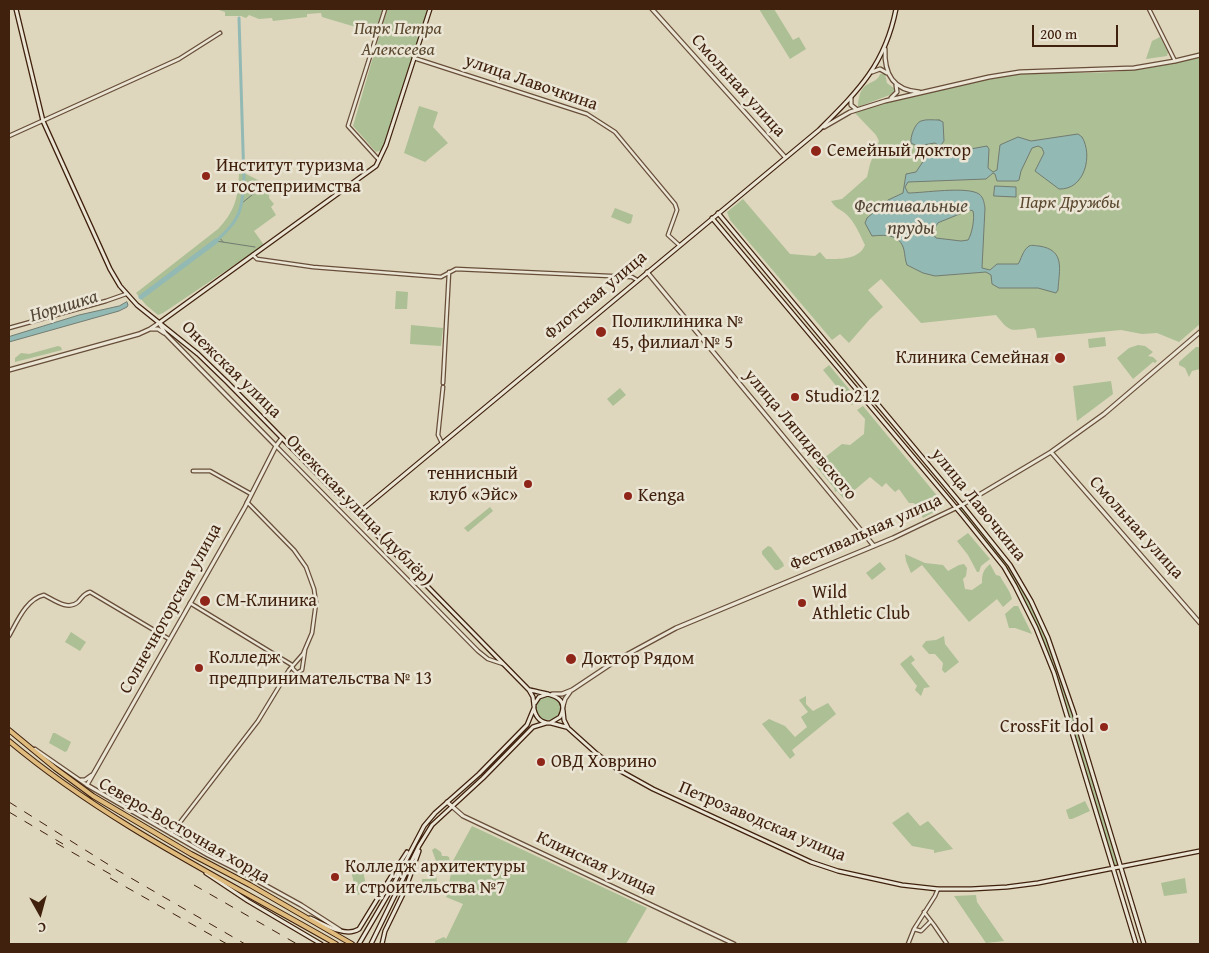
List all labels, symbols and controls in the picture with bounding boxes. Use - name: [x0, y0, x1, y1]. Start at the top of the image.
- scale bar: [1034, 15, 1120, 47]
- park label: Парк Петра Алексеева: [354, 18, 442, 60]
- text: 200 m: [1040, 23, 1077, 44]
- street label: Смольная улица: [686, 30, 790, 142]
- street label: улица Лавочкина: [462, 50, 600, 116]
- place label: Семейный доктор: [827, 140, 971, 162]
- marker: Семейный доктор: [809, 144, 823, 158]
- place label: Институт туризма и гостеприимства: [216, 155, 364, 198]
- marker: Институт туризма и гостеприимства: [200, 170, 212, 182]
- park label: Парк Дружбы: [1020, 192, 1120, 214]
- water label: Фестивальные пруды: [854, 196, 968, 240]
- street label: Флотская улица: [540, 247, 652, 345]
- water label: Норишка: [27, 286, 101, 328]
- place label: Поликлиника № 45, филиал № 5: [612, 311, 744, 354]
- street label: Онежская улица: [177, 317, 285, 423]
- marker: Поликлиника № 45, филиал № 5: [594, 325, 608, 339]
- place label: Клиника Семейная: [896, 347, 1049, 369]
- marker: Клиника Семейная: [1053, 351, 1067, 365]
- street label: улица Ляпидевского: [739, 365, 861, 505]
- place label: Studio212: [805, 386, 880, 408]
- marker: Studio212: [789, 391, 801, 403]
- street label: Онежская улица (дублёр): [281, 431, 437, 591]
- street label: улица Лавочкина: [926, 444, 1030, 566]
- place label: теннисный клуб «Эйс»: [428, 463, 518, 506]
- street label: Смольная улица: [1084, 472, 1188, 584]
- marker: теннисный клуб «Эйс»: [522, 478, 534, 490]
- place label: Kenga: [638, 485, 685, 507]
- marker: Kenga: [622, 490, 634, 502]
- street label: Фестивальная улица: [787, 490, 945, 576]
- street label: Солнечногорская улица: [115, 520, 227, 698]
- place label: Wild Athletic Club: [812, 582, 910, 624]
- place label: СМ-Клиника: [216, 590, 317, 612]
- marker: СМ-Клиника: [198, 594, 212, 608]
- marker: Wild Athletic Club: [796, 597, 808, 609]
- place label: Колледж предпринимательства № 13: [209, 647, 432, 690]
- place label: Доктор Рядом: [582, 648, 694, 670]
- marker: Доктор Рядом: [564, 652, 578, 666]
- marker: Колледж предпринимательства № 13: [193, 662, 205, 674]
- place label: CrossFit Idol: [1000, 716, 1094, 738]
- marker: CrossFit Idol: [1098, 721, 1110, 733]
- place label: ОВД Ховрино: [551, 751, 657, 773]
- marker: ОВД Ховрино: [535, 756, 547, 768]
- street label: Северо-Восточная хорда: [95, 773, 273, 889]
- street label: Петрозаводская улица: [675, 777, 849, 867]
- street label: Клинская улица: [533, 827, 659, 901]
- place label: Колледж архитектуры и строительства №7: [345, 856, 525, 899]
- marker: Колледж архитектуры и строительства №7: [329, 871, 341, 883]
- north arrow: [15, 888, 65, 938]
- text: С: [37, 917, 47, 938]

